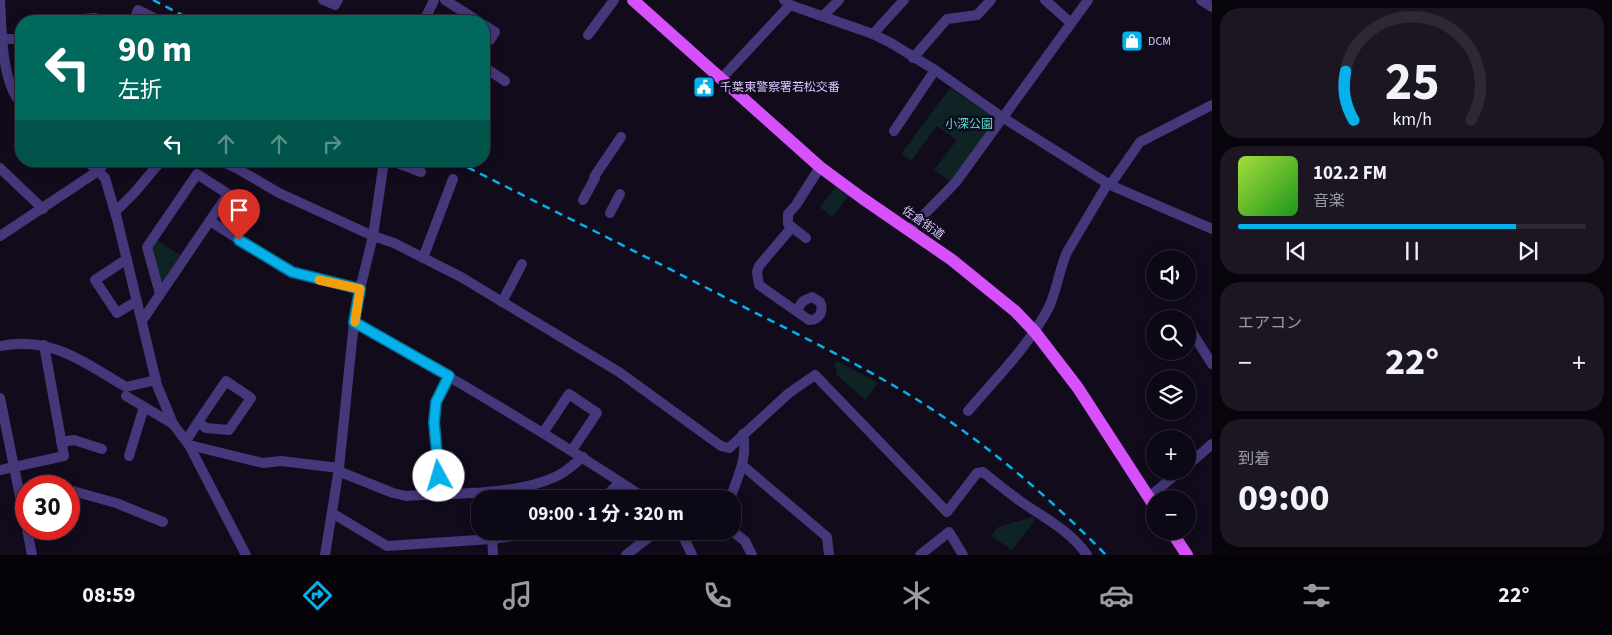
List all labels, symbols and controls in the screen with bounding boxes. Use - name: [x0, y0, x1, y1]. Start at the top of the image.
- text: 90 m: [118, 25, 192, 75]
- shop icon: DCM: [1120, 29, 1144, 53]
- place label: DCM: [1148, 33, 1171, 50]
- icon: left: [35, 35, 100, 100]
- text: 25: [1385, 46, 1439, 120]
- text: 左折: [118, 74, 162, 106]
- public building icon: 千葉東警察署若松交番: [692, 75, 716, 99]
- place label: 千葉東警察署若松交番: [720, 79, 840, 96]
- text: km/h: [1392, 107, 1432, 132]
- park label: 小深公園: [945, 116, 993, 133]
- icon: left: [159, 130, 187, 158]
- icon: ahead: [212, 130, 240, 158]
- icon: ahead: [265, 130, 293, 158]
- icon: right: [318, 130, 346, 158]
- text: 102.2 FM: [1313, 160, 1387, 187]
- pin: [218, 189, 260, 240]
- text: 音楽: [1313, 190, 1345, 212]
- icon: arrive: [225, 196, 253, 224]
- street label: 佐倉街道: [898, 202, 948, 244]
- icon: previous: [1282, 237, 1310, 265]
- icon: pause: [1398, 237, 1426, 265]
- icon: next: [1514, 237, 1542, 265]
- map controls: [1146, 250, 1196, 540]
- button: sound: [1146, 250, 1196, 300]
- button: search: [1146, 310, 1196, 360]
- text: エアコン: [1238, 312, 1302, 334]
- text: 22°: [1385, 335, 1439, 389]
- text: −: [1238, 343, 1252, 383]
- text: +: [1572, 343, 1586, 383]
- button: layers: [1146, 370, 1196, 420]
- button: +: [1146, 430, 1196, 480]
- text: 到着: [1238, 448, 1270, 470]
- position arrow: [412, 449, 464, 501]
- text: 09:00: [1238, 471, 1330, 525]
- speed limit sign: 30: [15, 475, 80, 540]
- button: −: [1146, 490, 1196, 540]
- text: 09:00 · 1 分 · 320 m: [528, 501, 684, 528]
- icon: directions: [300, 578, 335, 613]
- icon: music: [500, 578, 535, 613]
- icon: phone: [700, 578, 735, 613]
- icon: climate: [899, 578, 934, 613]
- icon: car: [1099, 578, 1134, 613]
- icon: filters: [1299, 578, 1334, 613]
- text: 08:59: [82, 579, 135, 611]
- text: 22°: [1498, 579, 1530, 611]

